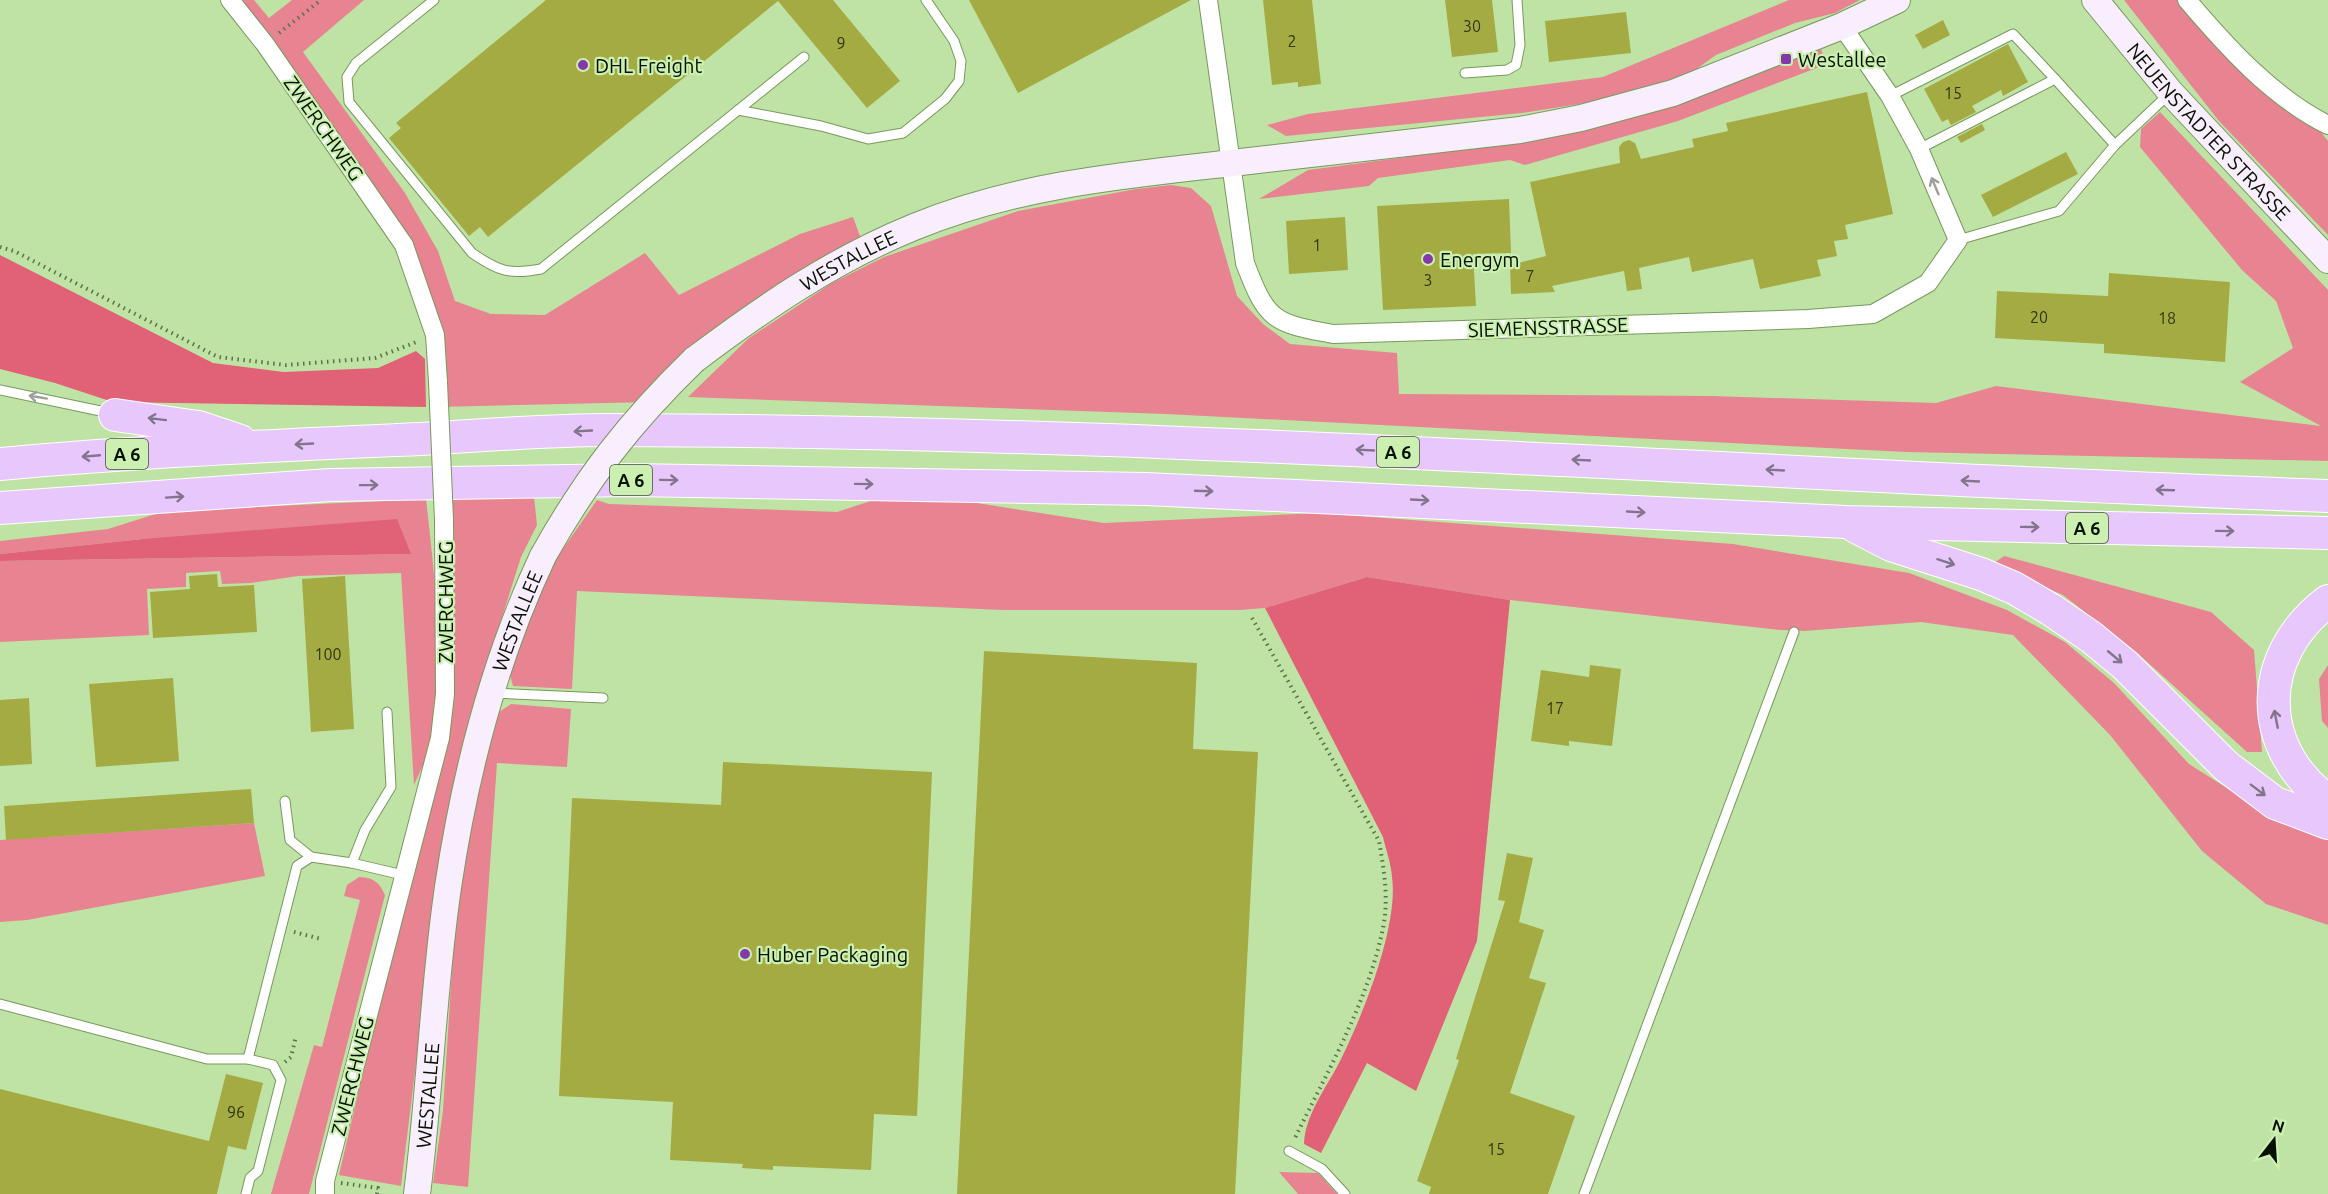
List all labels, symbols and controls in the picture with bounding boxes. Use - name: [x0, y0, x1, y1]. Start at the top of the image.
- house number: 30: [1463, 17, 1481, 35]
- house number: 2: [1287, 32, 1297, 50]
- house number: 9: [836, 34, 846, 52]
- street label: NEUENSTADTER STRASSE: [2123, 38, 2296, 224]
- place label: Westallee: [1798, 48, 1887, 71]
- marker: Westallee: [1779, 52, 1793, 66]
- place label: DHL Freight: [595, 54, 702, 77]
- marker: DHL Freight: [576, 58, 590, 72]
- street label: ZWERCHWEG: [280, 71, 368, 185]
- house number: 15: [1944, 84, 1962, 102]
- one-way arrow: [1928, 177, 1940, 195]
- street label: WESTALLEE: [795, 225, 900, 295]
- house number: 1: [1312, 236, 1322, 254]
- place label: Energym: [1440, 248, 1520, 271]
- marker: Energym: [1421, 252, 1435, 266]
- house number: 7: [1525, 267, 1535, 285]
- house number: 3: [1423, 271, 1433, 289]
- house number: 20: [2030, 308, 2048, 326]
- house number: 18: [2158, 309, 2176, 327]
- street label: SIEMENSSTRASSE: [1468, 313, 1628, 341]
- one-way arrow: [28, 391, 48, 402]
- one-way arrow: [148, 414, 167, 425]
- one-way arrow: [573, 426, 593, 437]
- road number: A 6: [1377, 437, 1419, 467]
- road number: A 6: [106, 439, 148, 469]
- one-way arrow: [295, 439, 315, 450]
- one-way arrow: [1355, 445, 1375, 456]
- one-way arrow: [82, 451, 102, 462]
- one-way arrow: [1571, 455, 1591, 466]
- road number: A 6: [610, 465, 652, 495]
- one-way arrow: [1766, 465, 1786, 476]
- one-way arrow: [659, 474, 679, 486]
- one-way arrow: [1960, 476, 1980, 487]
- one-way arrow: [854, 478, 874, 490]
- one-way arrow: [359, 479, 379, 490]
- one-way arrow: [2155, 484, 2175, 495]
- one-way arrow: [1194, 486, 1214, 497]
- one-way arrow: [164, 491, 184, 502]
- one-way arrow: [1409, 495, 1429, 506]
- one-way arrow: [1625, 506, 1645, 517]
- road number: A 6: [2066, 513, 2108, 543]
- one-way arrow: [2020, 521, 2040, 532]
- one-way arrow: [2215, 525, 2235, 537]
- street label: ZWERCHWEG: [434, 541, 457, 663]
- one-way arrow: [1936, 557, 1955, 568]
- street label: WESTALLEE: [487, 567, 546, 674]
- house number: 100: [314, 645, 342, 663]
- one-way arrow: [2107, 651, 2123, 664]
- house number: 17: [1546, 699, 1564, 717]
- one-way arrow: [2270, 710, 2281, 729]
- one-way arrow: [2249, 783, 2265, 796]
- place label: Huber Packaging: [757, 943, 908, 966]
- marker: Huber Packaging: [738, 947, 752, 961]
- street label: ZWERCHWEG: [326, 1014, 378, 1138]
- street label: WESTALLEE: [411, 1042, 443, 1149]
- house number: 96: [227, 1103, 245, 1121]
- north arrow: [2244, 1110, 2304, 1170]
- text: N: [2270, 1115, 2287, 1136]
- house number: 15: [1487, 1140, 1505, 1158]

